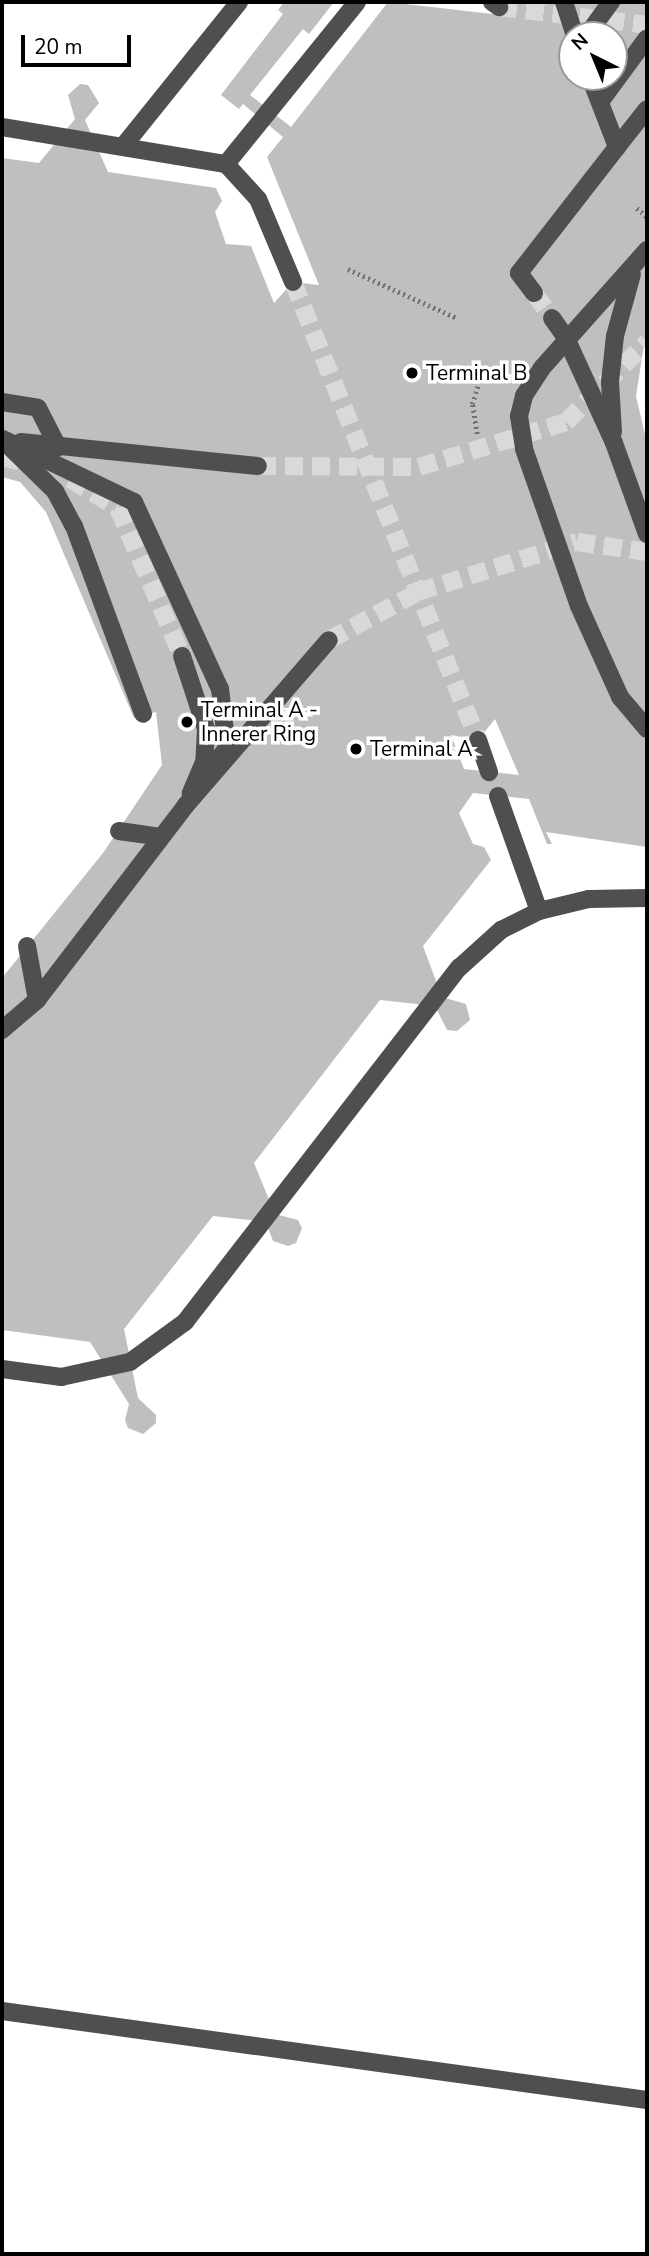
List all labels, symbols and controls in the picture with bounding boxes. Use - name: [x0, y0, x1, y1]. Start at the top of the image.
- scale bar: [24, 21, 135, 65]
- north arrow: [558, 21, 628, 91]
- text: N: [566, 28, 594, 56]
- text: 20 m: [34, 33, 83, 61]
- place label: Terminal B: [426, 360, 527, 386]
- marker: Terminal B: [404, 365, 420, 381]
- place label: Terminal A - Innerer Ring: [201, 697, 318, 747]
- marker: Terminal A - Innerer Ring: [179, 714, 195, 730]
- place label: Terminal A: [370, 736, 473, 762]
- marker: Terminal A: [348, 741, 364, 757]

